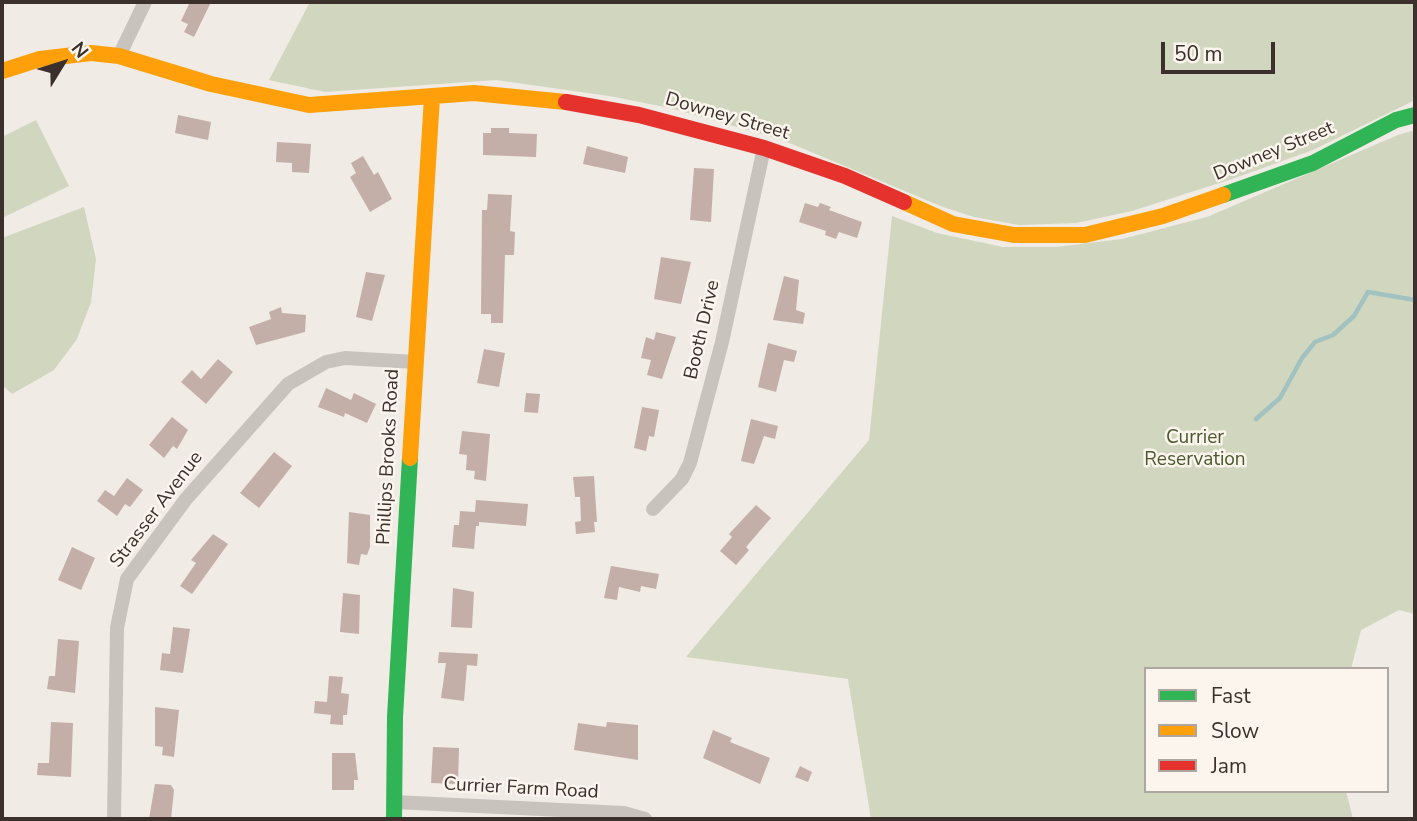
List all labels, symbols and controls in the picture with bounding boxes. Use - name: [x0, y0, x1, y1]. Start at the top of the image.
- north arrow: [28, 28, 98, 98]
- scale bar: [1165, 28, 1279, 72]
- text: N: [65, 36, 94, 64]
- text: 50 m: [1174, 40, 1223, 68]
- street label: Downey Street: [662, 88, 792, 146]
- street label: Downey Street: [1210, 117, 1338, 187]
- street label: Booth Drive: [681, 278, 725, 382]
- street label: Phillips Brooks Road: [373, 368, 405, 546]
- park label: Currier Reservation: [1144, 427, 1246, 471]
- street label: Strasser Avenue: [106, 447, 208, 573]
- legend: [1144, 667, 1389, 793]
- text: Fast: [1211, 682, 1251, 710]
- text: Slow: [1211, 717, 1259, 745]
- text: Jam: [1211, 752, 1247, 780]
- street label: Currier Farm Road: [443, 774, 599, 804]

